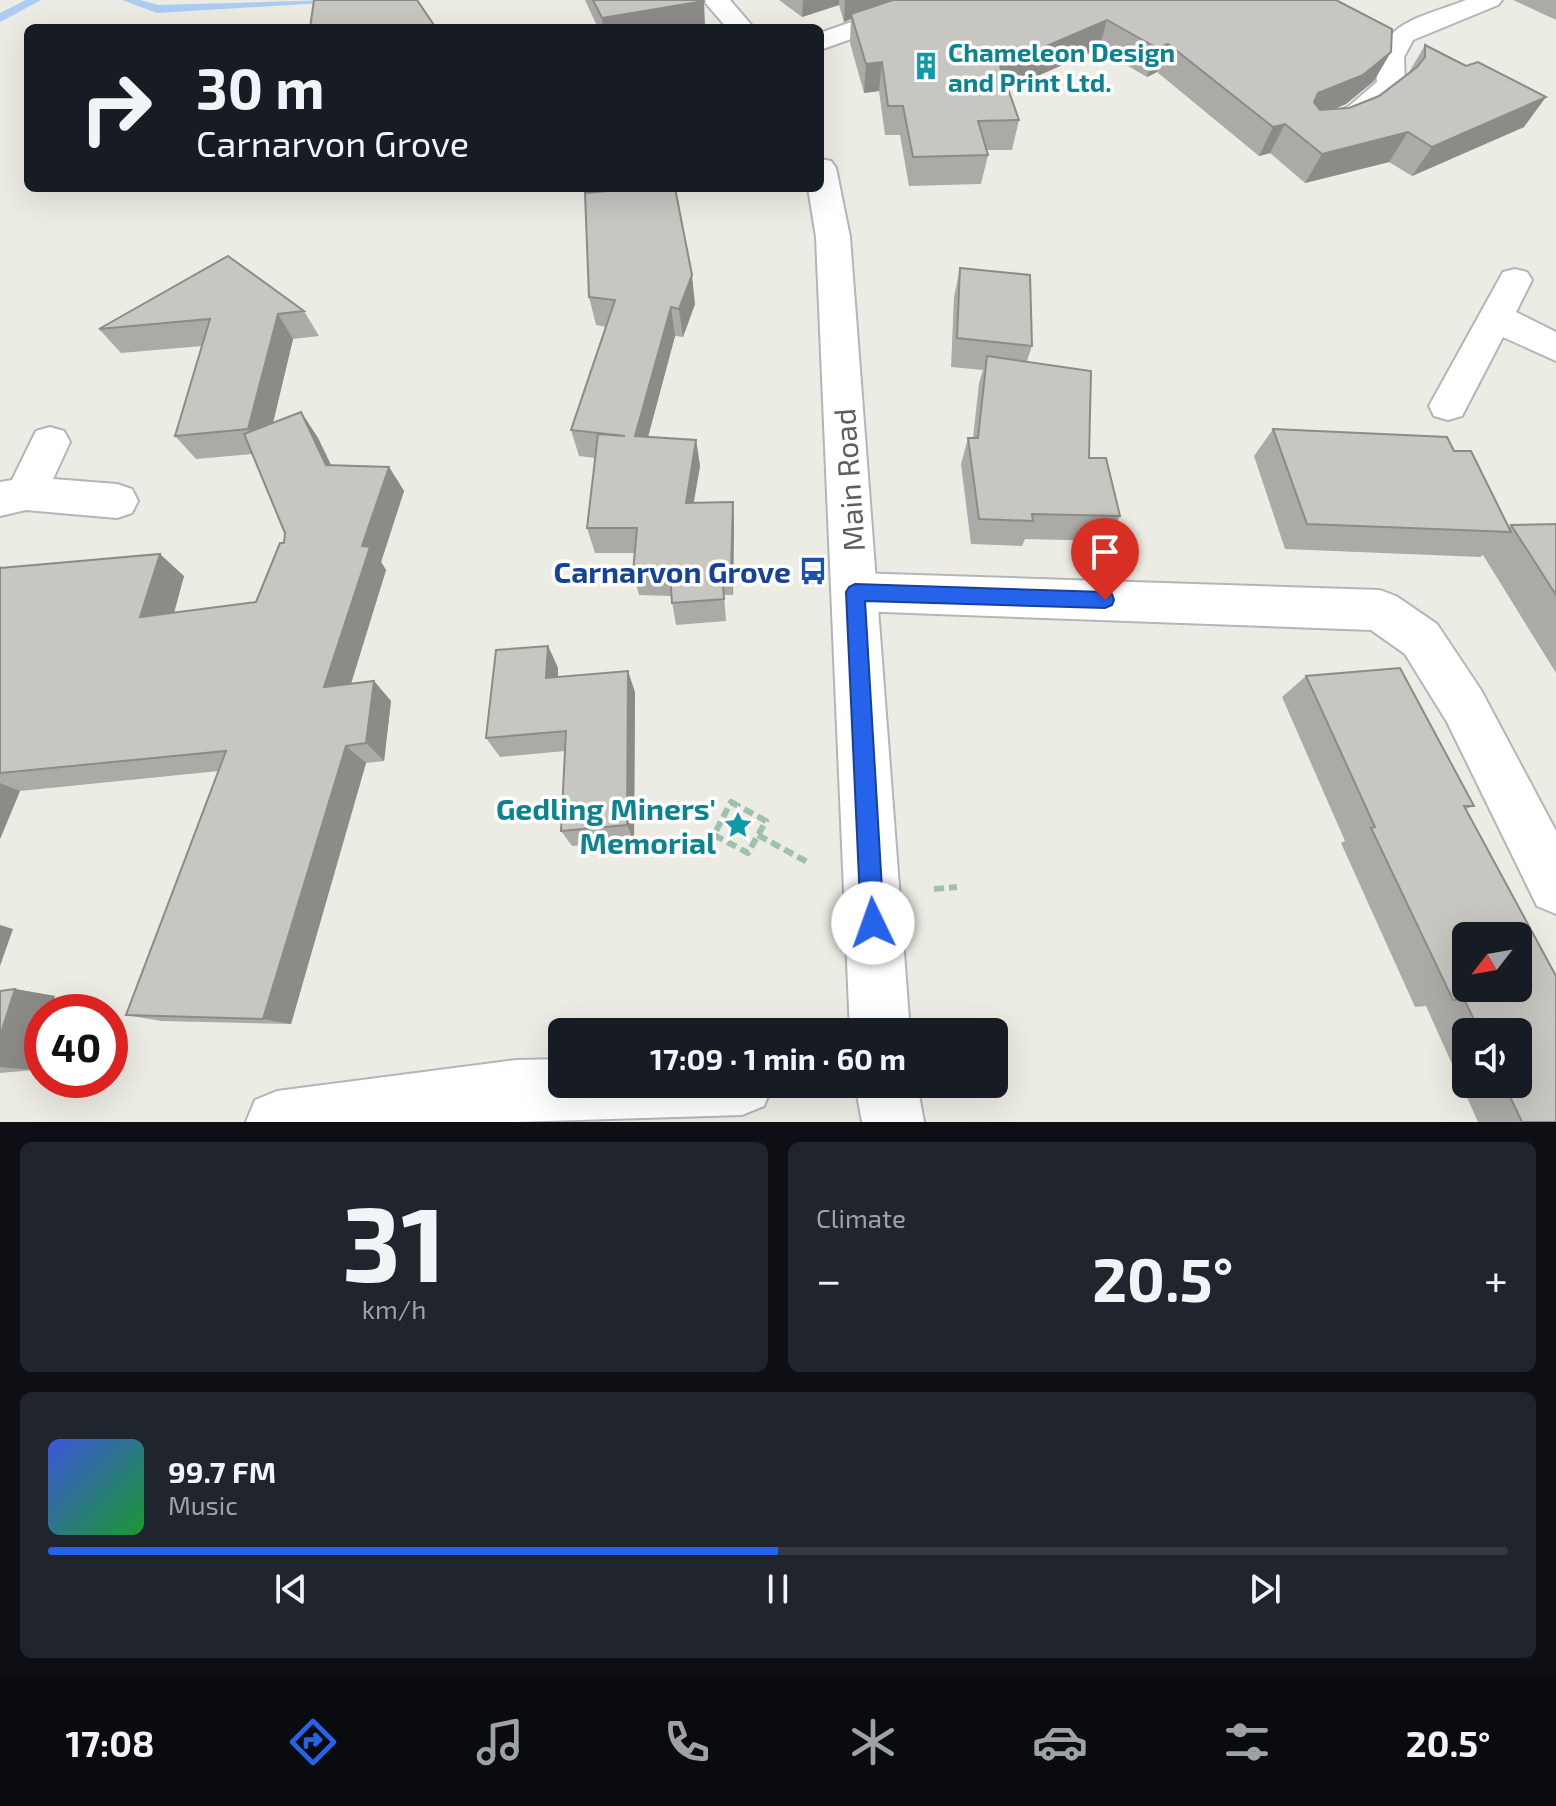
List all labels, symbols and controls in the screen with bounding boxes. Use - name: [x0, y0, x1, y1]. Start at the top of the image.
- place label: Chameleon Design and Print Ltd.: [948, 36, 1175, 97]
- building icon: Chameleon Design and Print Ltd.: [911, 51, 941, 81]
- text: 30 m: [196, 53, 325, 120]
- icon: right: [64, 56, 168, 160]
- text: Carnarvon Grove: [196, 121, 469, 164]
- street label: Main Road: [825, 407, 871, 553]
- pin: [1071, 518, 1139, 600]
- icon: arrive: [1083, 530, 1127, 574]
- place label: Carnarvon Grove: [554, 553, 791, 589]
- bus stop icon: Carnarvon Grove: [798, 556, 828, 586]
- place label: Gedling Miners' Memorial: [496, 790, 716, 860]
- place icon: Gedling Miners' Memorial: [723, 810, 753, 840]
- position arrow: [831, 881, 915, 965]
- north arrow: [1452, 922, 1532, 1002]
- map controls: [1452, 922, 1532, 1098]
- speed limit sign: 40: [24, 994, 128, 1098]
- button: sound: [1452, 1018, 1532, 1098]
- text: 17:09 · 1 min · 60 m: [650, 1040, 906, 1076]
- text: 31: [342, 1178, 446, 1303]
- text: Climate: [816, 1202, 906, 1233]
- text: 20.5°: [1092, 1242, 1233, 1314]
- text: −: [816, 1252, 842, 1305]
- text: +: [1484, 1252, 1508, 1305]
- text: km/h: [362, 1293, 426, 1324]
- text: 99.7 FM: [168, 1453, 276, 1489]
- text: Music: [168, 1489, 238, 1520]
- icon: previous: [269, 1567, 313, 1611]
- icon: pause: [756, 1567, 800, 1611]
- icon: next: [1243, 1567, 1287, 1611]
- icon: directions: [285, 1714, 341, 1770]
- icon: music: [472, 1714, 528, 1770]
- icon: phone: [659, 1714, 715, 1770]
- icon: climate: [845, 1714, 901, 1770]
- icon: car: [1032, 1714, 1088, 1770]
- icon: filters: [1219, 1714, 1275, 1770]
- text: 17:08: [65, 1721, 154, 1764]
- text: 20.5°: [1406, 1721, 1491, 1764]

